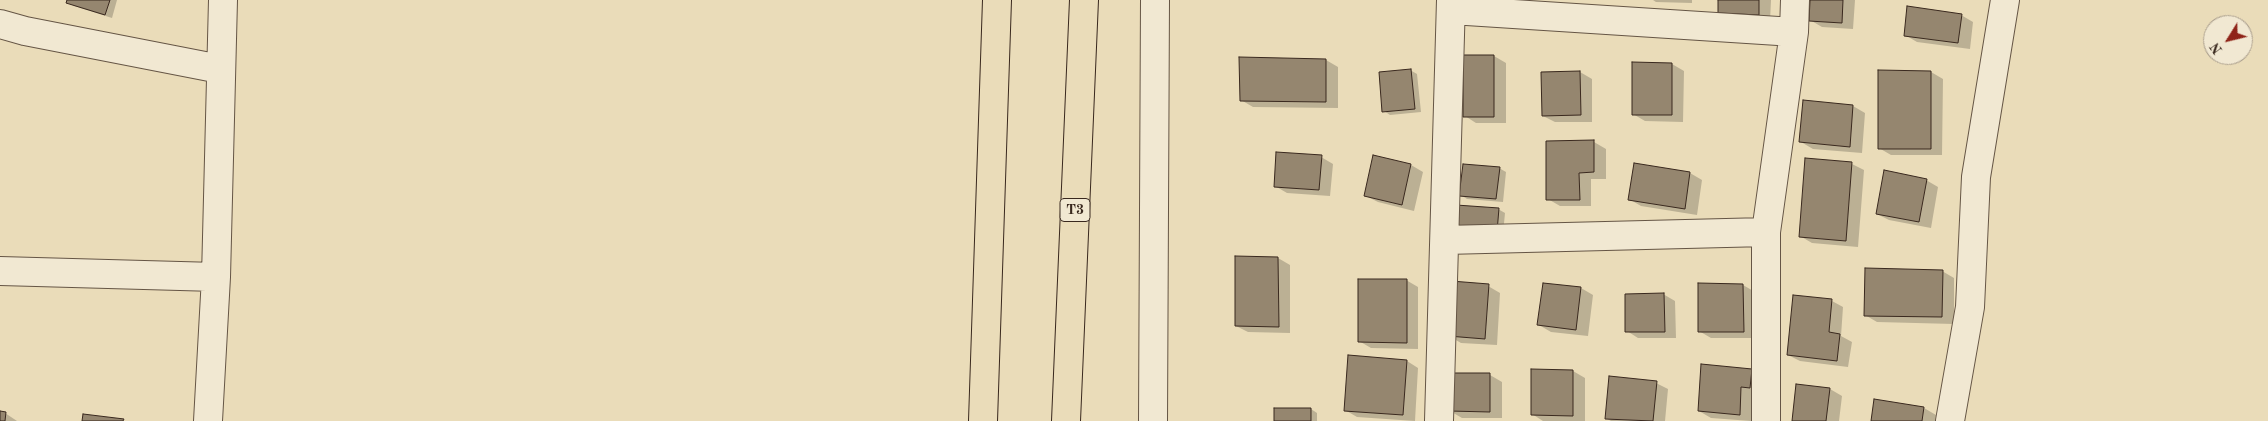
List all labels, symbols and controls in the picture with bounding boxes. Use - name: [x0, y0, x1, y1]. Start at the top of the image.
- north arrow: [2203, 15, 2253, 65]
- text: N: [2208, 40, 2225, 57]
- road number: T3: [1060, 198, 1090, 222]

